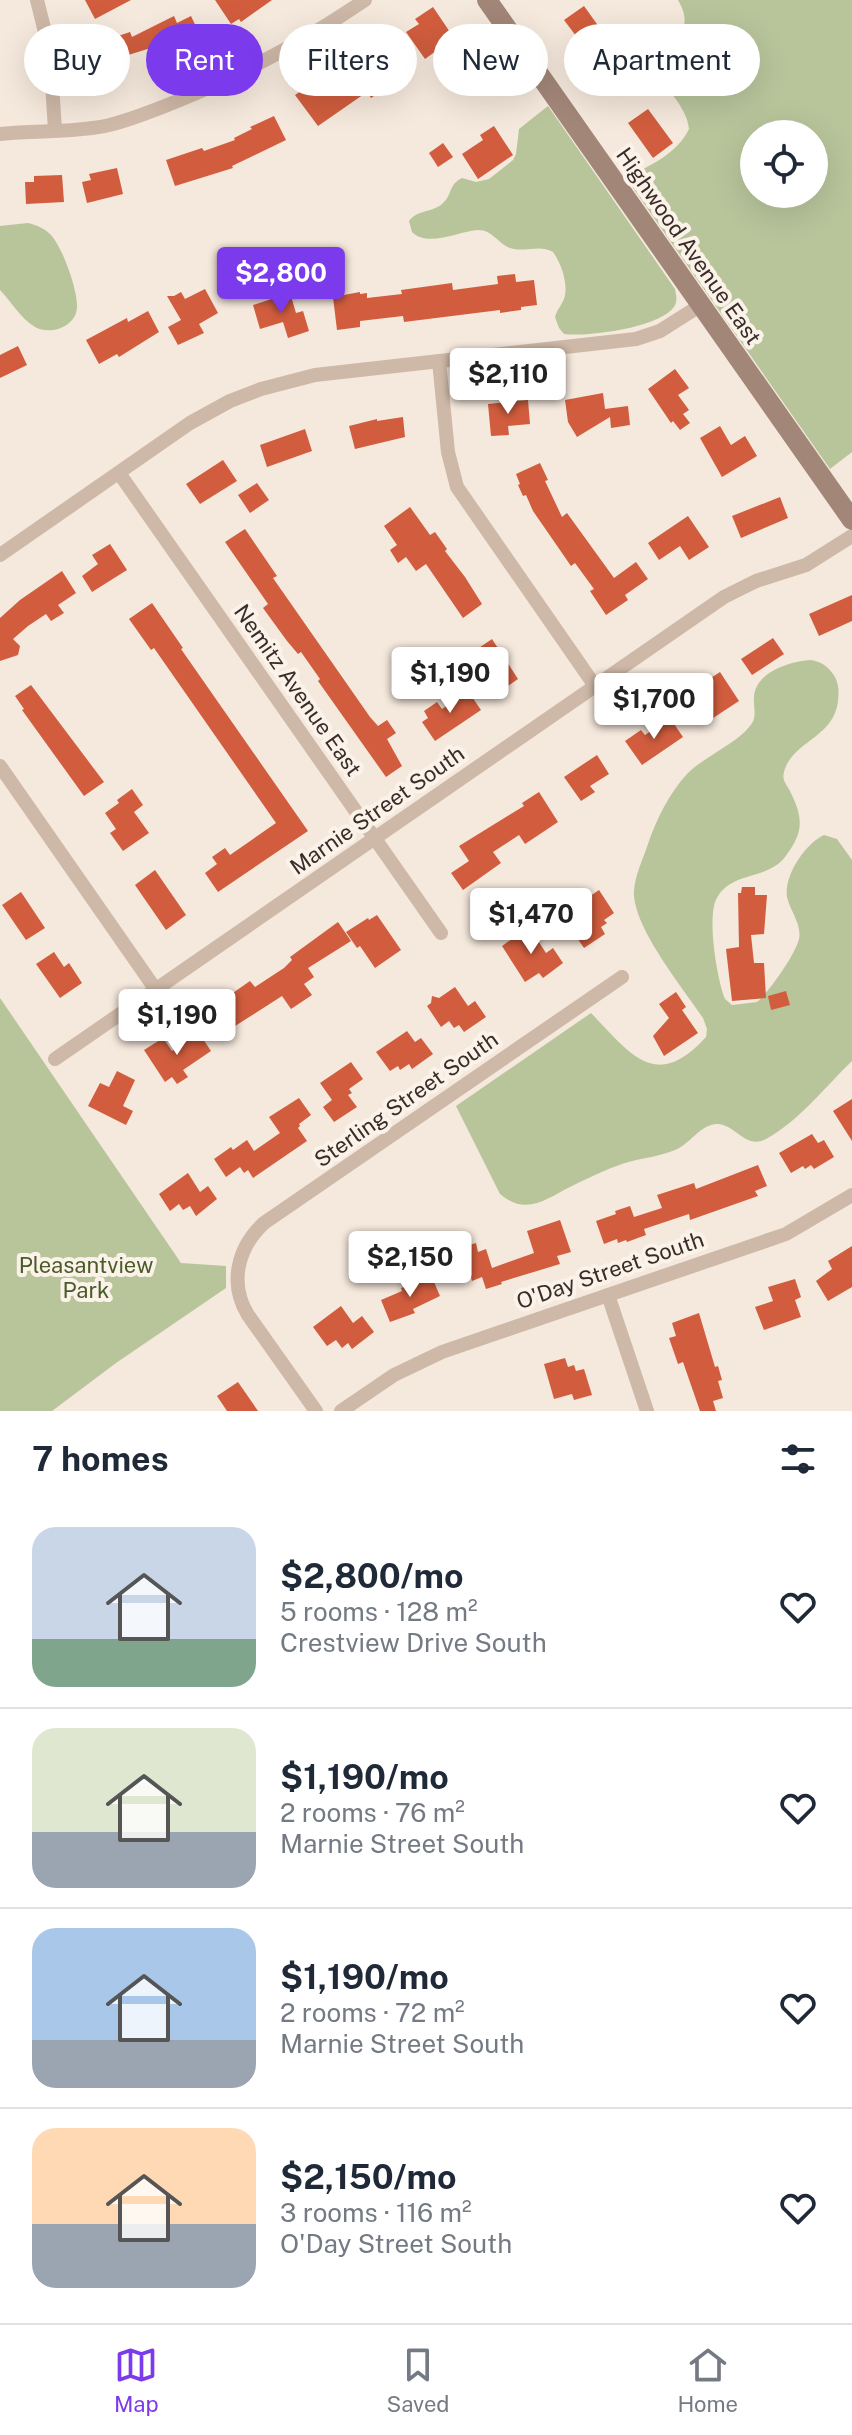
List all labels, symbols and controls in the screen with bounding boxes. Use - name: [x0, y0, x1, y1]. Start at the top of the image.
- chip: Buy: [24, 24, 130, 96]
- chip: Rent: [146, 24, 263, 96]
- chip: Filters: [279, 24, 417, 96]
- chip: New: [433, 24, 548, 96]
- chip: Apartment: [564, 24, 760, 96]
- map controls: [740, 120, 828, 208]
- button: locate: [740, 120, 828, 208]
- street label: Highwood Avenue East: [611, 143, 767, 349]
- pin: $2,800: [216, 247, 346, 315]
- text: $2,800: [235, 257, 327, 288]
- pin: $2,110: [443, 348, 573, 416]
- text: $2,110: [468, 358, 548, 389]
- street label: Nemitz Avenue East: [229, 599, 367, 781]
- pin: $1,190: [385, 647, 515, 715]
- text: $1,190: [410, 657, 490, 688]
- pin: $1,700: [589, 673, 719, 741]
- text: $1,700: [612, 683, 696, 714]
- street label: Marnie Street South: [285, 740, 469, 880]
- pin: $1,470: [466, 888, 596, 956]
- text: $1,470: [488, 898, 574, 929]
- pin: $1,190: [112, 989, 242, 1057]
- text: $1,190: [137, 999, 217, 1030]
- street label: Sterling Street South: [309, 1026, 503, 1172]
- street label: O'Day Street South: [513, 1226, 707, 1314]
- pin: $2,150: [345, 1231, 475, 1299]
- text: $2,150: [367, 1241, 453, 1272]
- park label: Pleasantview Park: [19, 1252, 153, 1303]
- icon: filters: [776, 1437, 820, 1481]
- text: 7 homes: [32, 1439, 169, 1479]
- text: $2,800/mo: [280, 1556, 464, 1596]
- icon: home: [96, 1559, 192, 1655]
- icon: heart: [776, 1585, 820, 1629]
- text: 5 rooms · 128 m²: [280, 1596, 477, 1627]
- text: Crestview Drive South: [280, 1627, 547, 1658]
- text: $1,190/mo: [280, 1757, 449, 1797]
- icon: home: [96, 1760, 192, 1856]
- icon: heart: [776, 1786, 820, 1830]
- text: 2 rooms · 76 m²: [280, 1797, 465, 1828]
- text: Marnie Street South: [280, 1828, 524, 1859]
- text: $1,190/mo: [280, 1957, 449, 1997]
- icon: home: [96, 1960, 192, 2056]
- icon: heart: [776, 1986, 820, 2030]
- text: 2 rooms · 72 m²: [280, 1997, 465, 2028]
- text: Marnie Street South: [280, 2028, 524, 2059]
- text: $2,150/mo: [280, 2157, 457, 2197]
- icon: home: [96, 2160, 192, 2256]
- icon: heart: [776, 2186, 820, 2230]
- text: 3 rooms · 116 m²: [280, 2197, 472, 2228]
- text: O'Day Street South: [280, 2228, 512, 2259]
- tab: Map: [114, 2343, 159, 2417]
- tab: Saved: [387, 2343, 449, 2417]
- tab: Home: [677, 2343, 738, 2417]

